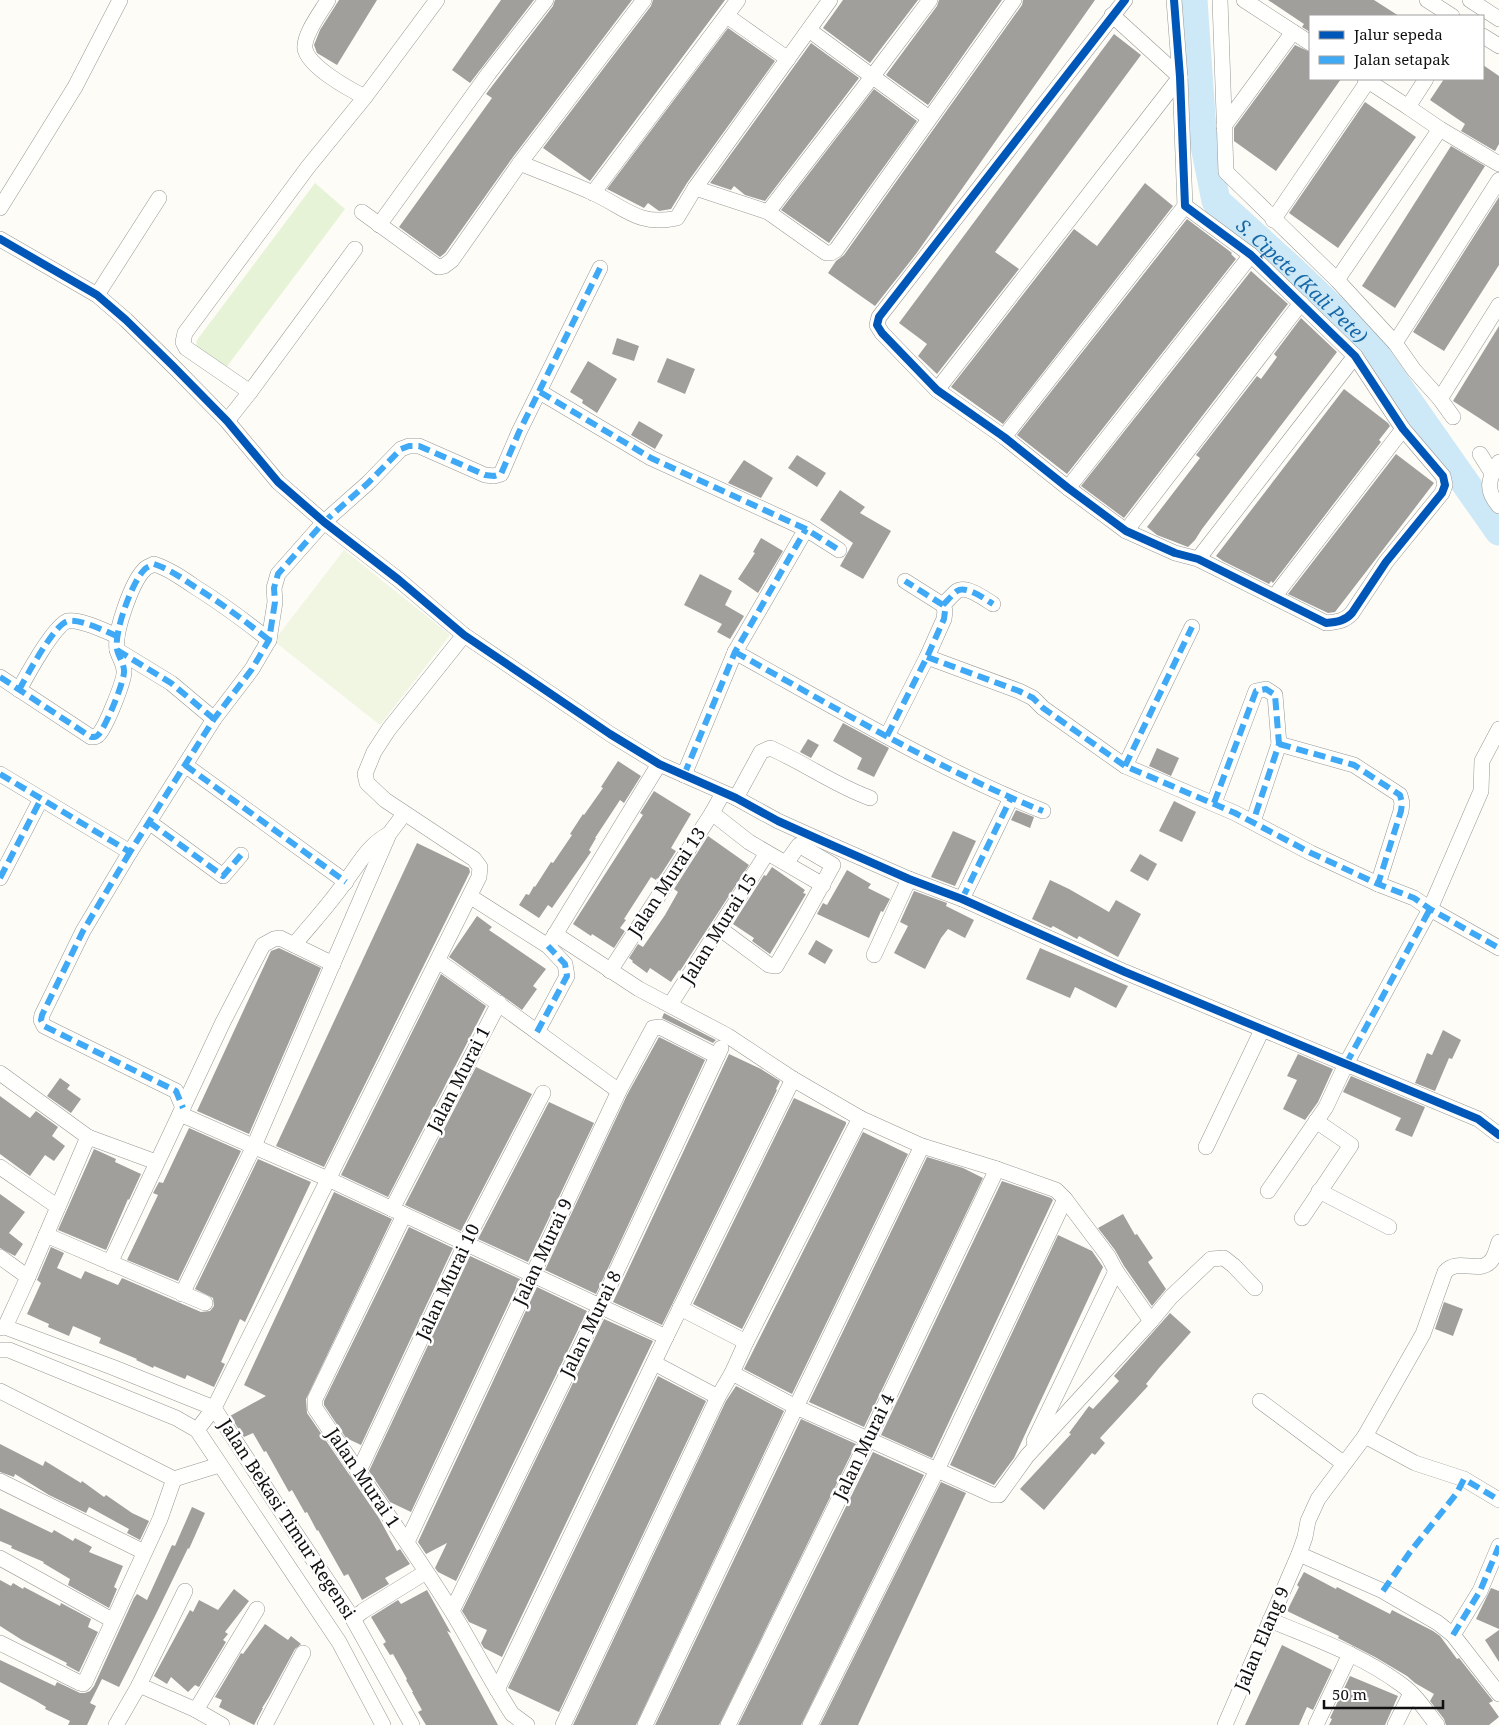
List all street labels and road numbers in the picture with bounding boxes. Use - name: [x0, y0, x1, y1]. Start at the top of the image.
- street label: Jalan Murai 13: [621, 822, 710, 942]
- street label: Jalan Murai 15: [674, 869, 762, 989]
- street label: Jalan Murai 1: [421, 1022, 495, 1136]
- street label: Jalan Murai 9: [506, 1194, 577, 1310]
- street label: Jalan Murai 10: [409, 1220, 485, 1345]
- street label: Jalan Murai 8: [554, 1266, 626, 1382]
- street label: Jalan Murai 4: [827, 1389, 899, 1505]
- street label: Jalan Bekasi Timur Regensi: [214, 1413, 362, 1623]
- street label: Jalan Murai 1: [321, 1422, 406, 1532]
- street label: Jalan Elang 9: [1228, 1583, 1294, 1696]

